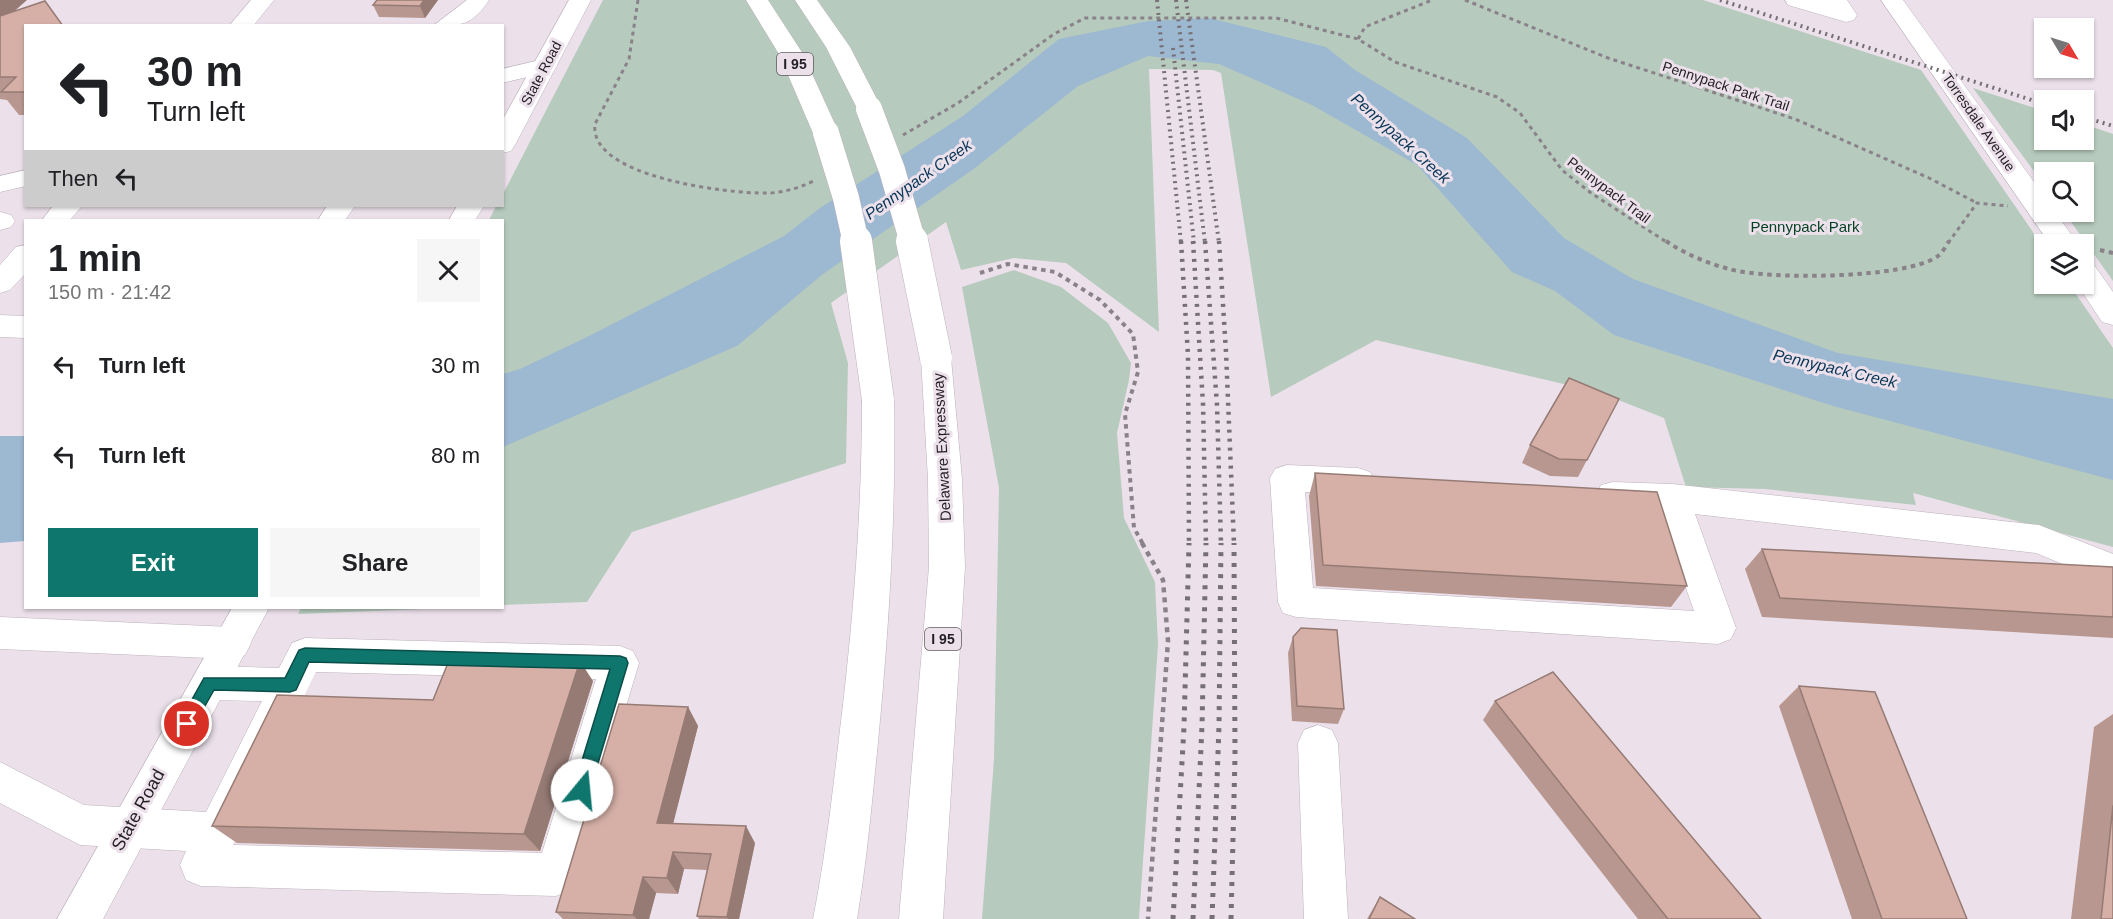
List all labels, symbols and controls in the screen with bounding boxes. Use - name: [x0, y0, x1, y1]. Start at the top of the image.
- north arrow: [2034, 18, 2094, 78]
- map controls: [2034, 18, 2094, 294]
- street label: State Road: [517, 38, 565, 108]
- icon: left: [48, 48, 126, 126]
- text: 30 m: [147, 48, 243, 95]
- road number: I 95: [777, 53, 813, 75]
- street label: Pennypack Park Trail: [1661, 58, 1791, 114]
- street label: Torresdale Avenue: [1939, 70, 2019, 174]
- water label: Pennypack Creek: [1348, 90, 1454, 188]
- button: sound: [2034, 90, 2094, 150]
- text: Turn left: [147, 97, 245, 127]
- water label: Pennypack Creek: [862, 136, 976, 223]
- street label: Pennypack Trail: [1564, 154, 1654, 226]
- icon: left: [110, 162, 143, 195]
- button: search: [2034, 162, 2094, 222]
- text: Then: [48, 166, 98, 191]
- park label: Pennypack Park: [1750, 218, 1860, 235]
- button: layers: [2034, 234, 2094, 294]
- text: 1 min: [48, 238, 142, 279]
- button: close: [417, 239, 480, 302]
- text: 150 m · 21:42: [48, 281, 171, 303]
- water label: Pennypack Creek: [1771, 346, 1899, 391]
- icon: left: [48, 350, 81, 383]
- text: Turn left: [99, 353, 185, 378]
- text: 30 m: [431, 353, 480, 378]
- street label: Delaware Expressway: [929, 372, 954, 522]
- icon: left: [48, 440, 81, 473]
- text: Turn left: [99, 443, 185, 468]
- text: 80 m: [431, 443, 480, 468]
- button: Exit: [48, 528, 258, 597]
- button: Share: [270, 528, 480, 597]
- road number: I 95: [925, 628, 961, 650]
- pin: [161, 698, 212, 749]
- icon: arrive: [170, 707, 203, 740]
- position arrow: [550, 758, 614, 822]
- street label: State Road: [107, 766, 169, 854]

